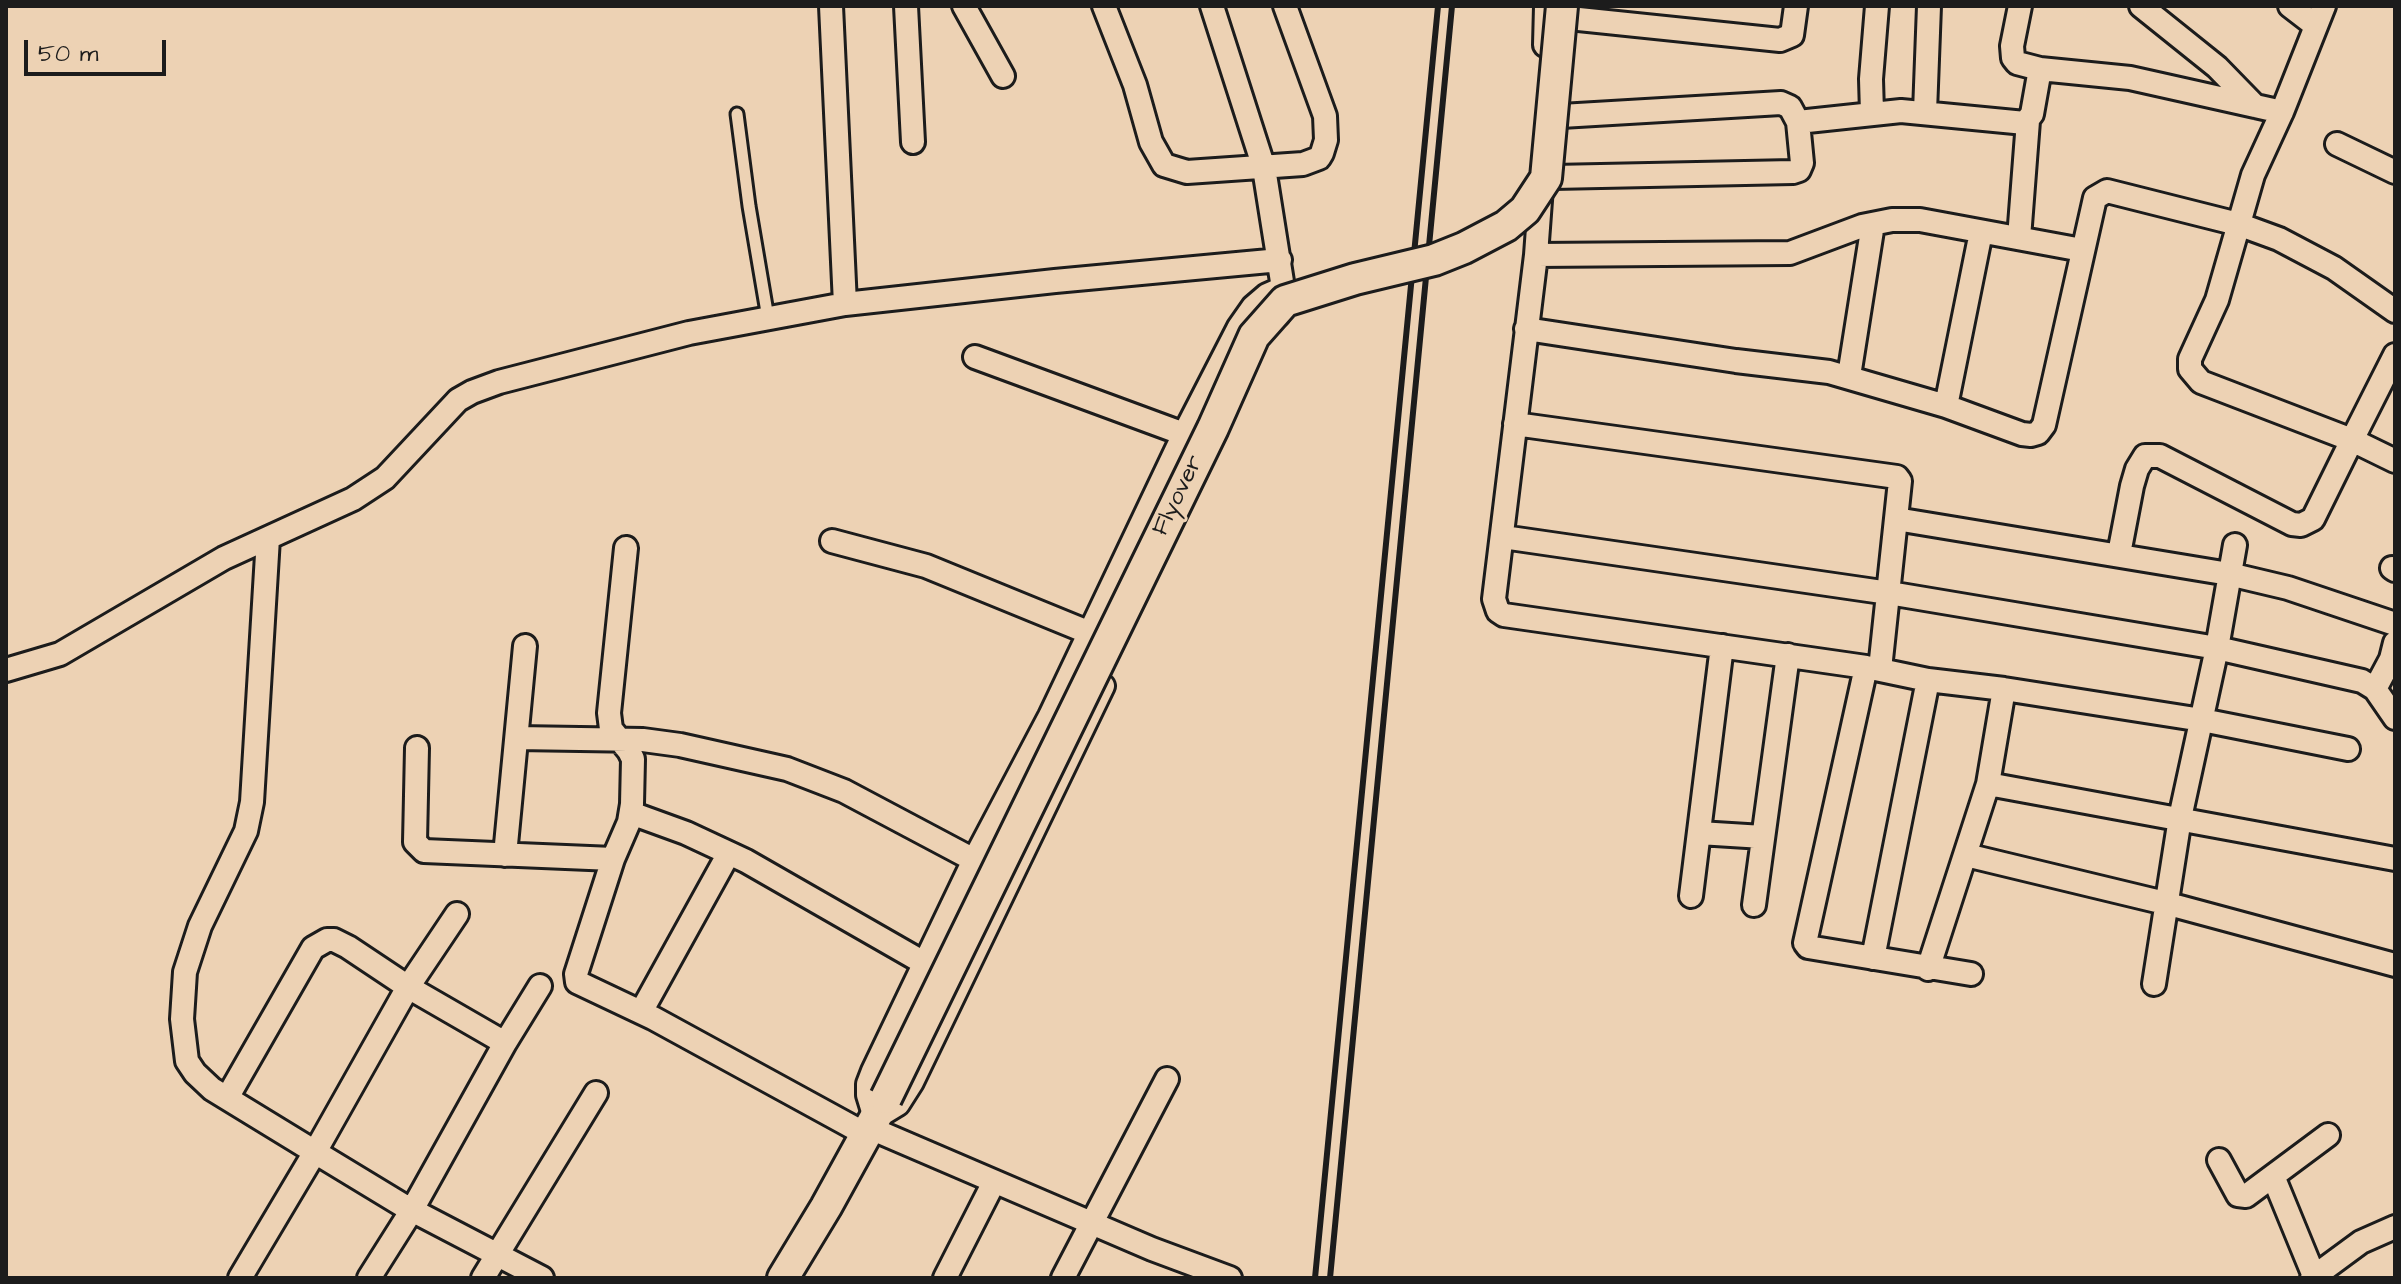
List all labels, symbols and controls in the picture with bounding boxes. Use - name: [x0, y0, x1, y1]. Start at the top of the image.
- scale bar: [28, 24, 170, 74]
- text: 50 m: [38, 37, 98, 71]
- street label: Flyover: [1147, 451, 1211, 541]

